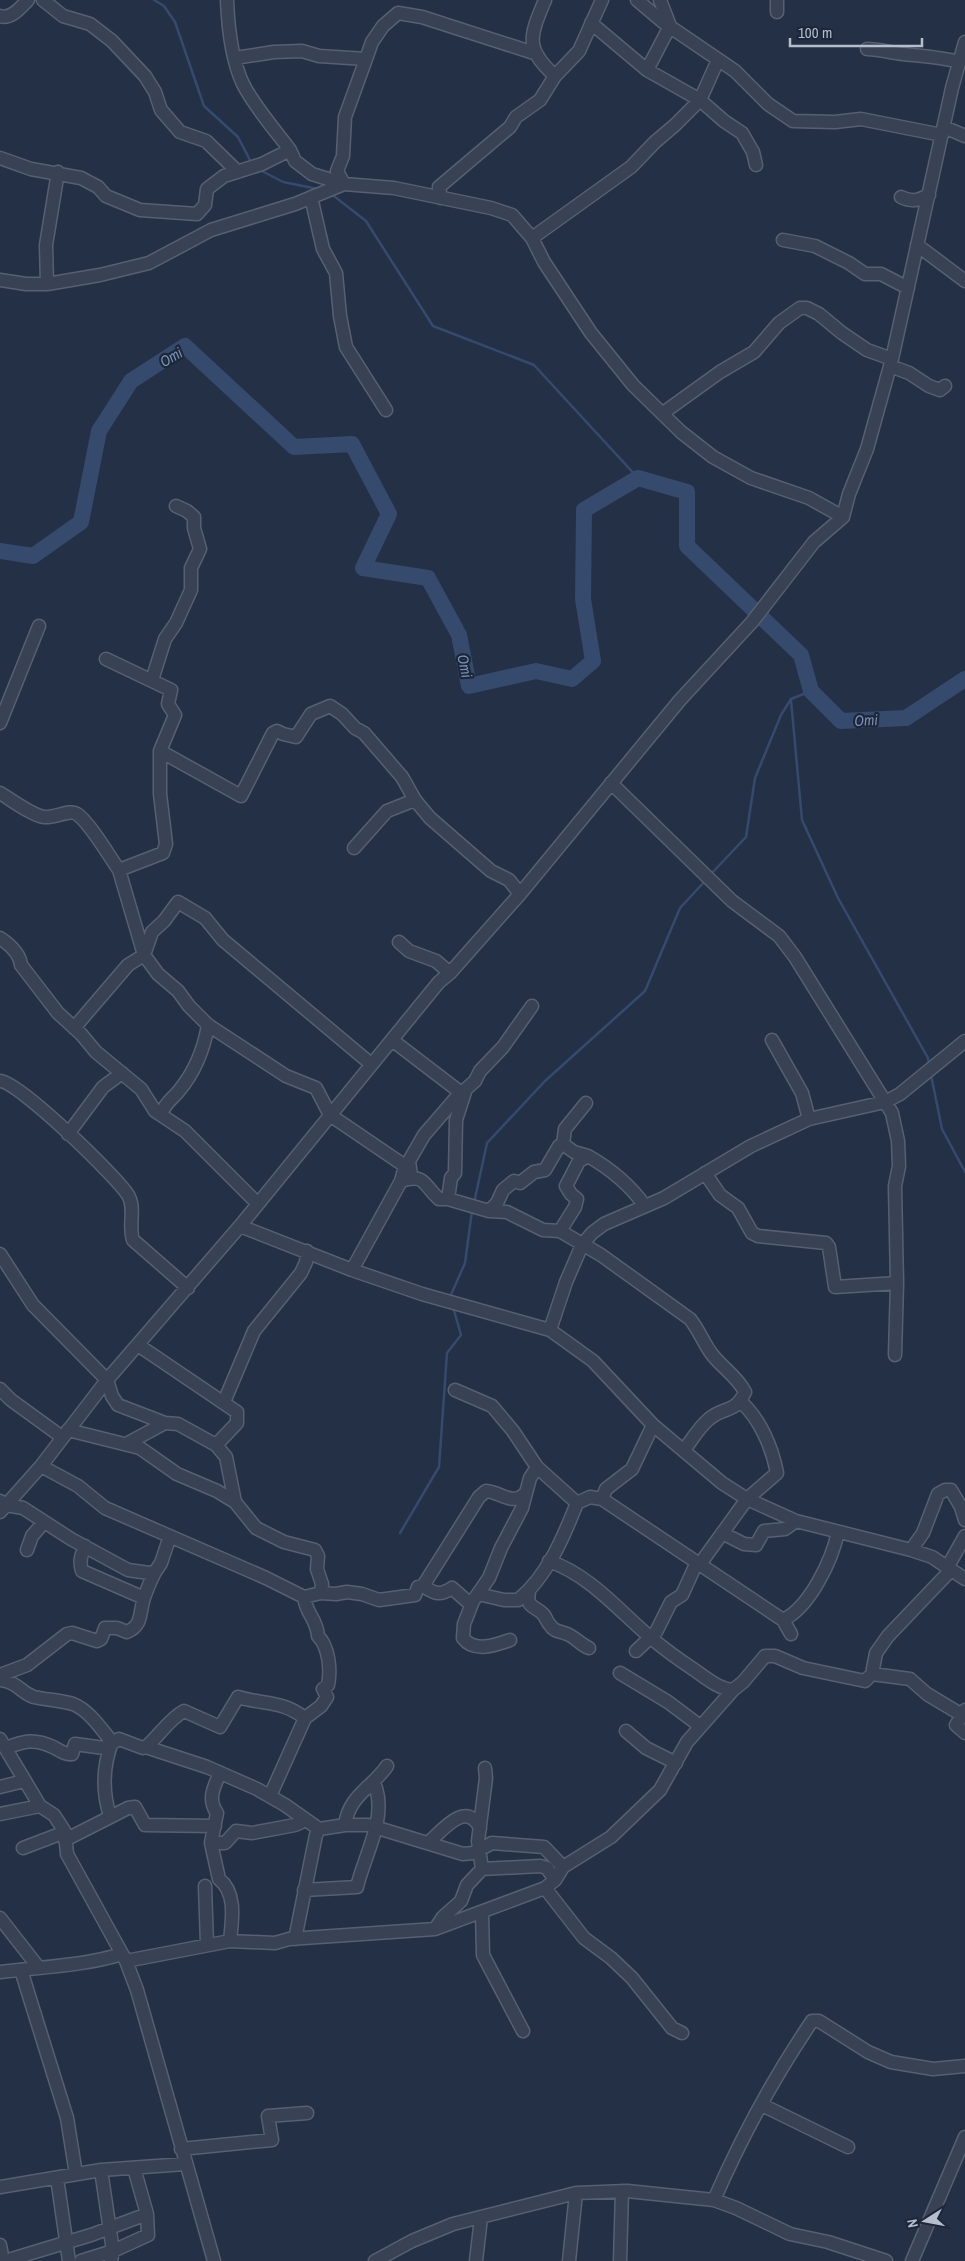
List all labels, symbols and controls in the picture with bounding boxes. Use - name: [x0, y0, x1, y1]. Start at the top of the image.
- scale bar: [790, 15, 922, 47]
- text: 100 m: [798, 22, 832, 43]
- water label: Omi: [156, 342, 187, 372]
- water label: Omi: [452, 652, 478, 680]
- water label: Omi: [854, 709, 879, 731]
- north arrow: [900, 2196, 950, 2246]
- text: N: [903, 2218, 922, 2229]

